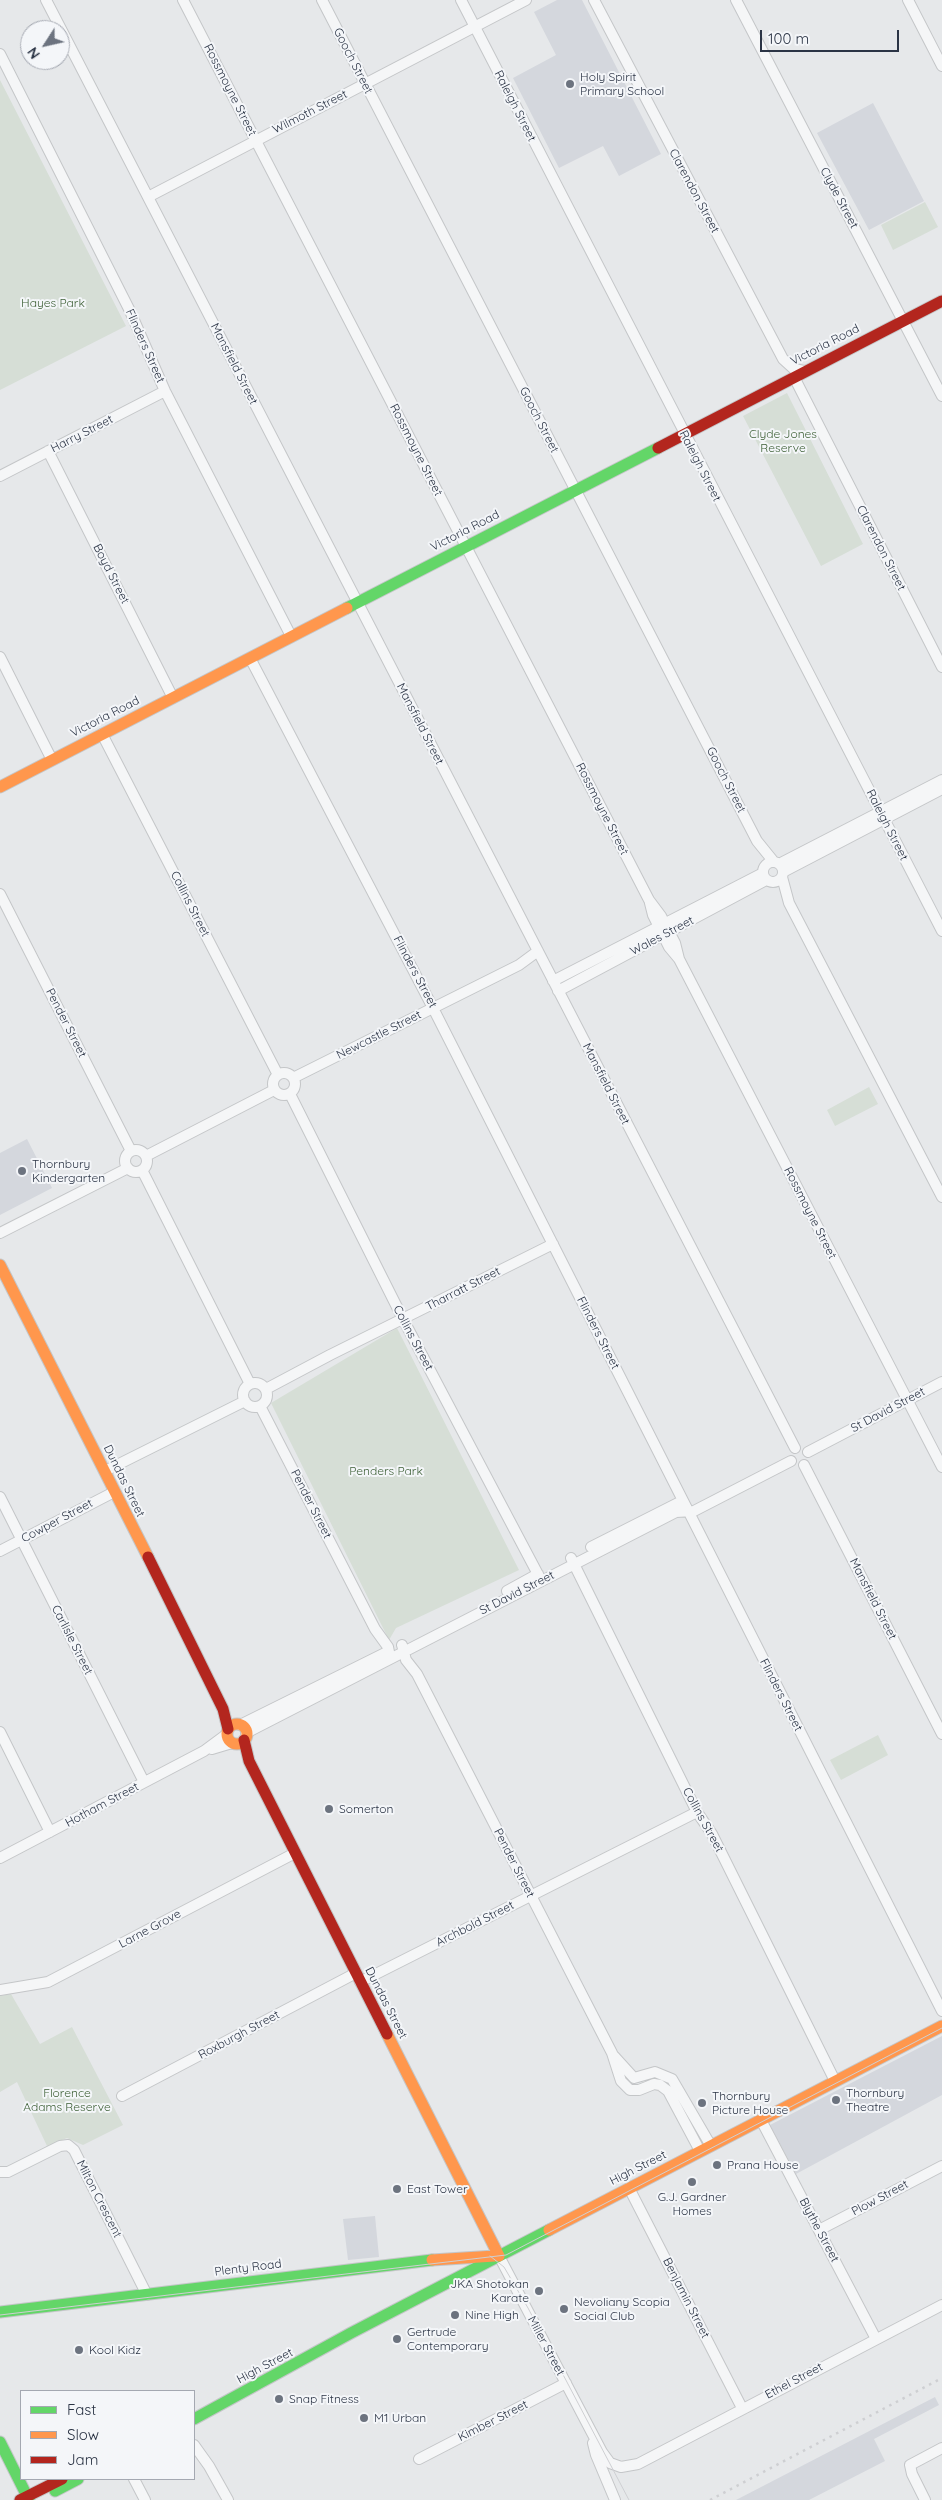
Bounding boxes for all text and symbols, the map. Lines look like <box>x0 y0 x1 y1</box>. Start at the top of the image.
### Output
north arrow <box>20 20 70 70</box>
scale bar <box>762 20 901 52</box>
street label: Gooch Street <box>330 26 376 96</box>
text: 100 m <box>768 29 809 48</box>
street label: Rossmoyne Street <box>201 42 259 138</box>
text: N <box>23 44 44 62</box>
street label: Raleigh Street <box>491 68 539 144</box>
place label: Holy Spirit Primary School <box>580 70 664 98</box>
marker: Holy Spirit Primary School <box>564 78 576 90</box>
street label: Wilmoth Street <box>270 87 350 137</box>
street label: Clarendon Street <box>666 146 722 236</box>
street label: Clyde Street <box>817 165 861 231</box>
park label: Hayes Park <box>21 296 85 310</box>
street label: Flinders Street <box>122 307 168 385</box>
street label: Mansfield Street <box>207 321 261 407</box>
street label: Victoria Road <box>788 321 862 369</box>
street label: Gooch Street <box>516 385 562 455</box>
street label: Rossmoyne Street <box>387 402 445 498</box>
street label: Harry Street <box>48 412 116 456</box>
park label: Clyde Jones Reserve <box>749 427 817 455</box>
street label: Raleigh Street <box>676 428 724 504</box>
street label: Clarendon Street <box>853 503 909 593</box>
street label: Victoria Road <box>428 507 502 555</box>
street label: Boyd Street <box>90 542 132 606</box>
street label: Mansfield Street <box>393 681 447 767</box>
street label: Victoria Road <box>68 693 142 741</box>
street label: Gooch Street <box>703 745 749 815</box>
street label: Rossmoyne Street <box>573 761 631 857</box>
street label: Raleigh Street <box>863 787 911 863</box>
street label: Collins Street <box>167 869 213 939</box>
street label: Wales Street <box>628 913 696 959</box>
street label: Flinders Street <box>390 934 440 1010</box>
street label: Pender Street <box>42 986 90 1060</box>
street label: Newcastle Street <box>334 1007 424 1063</box>
street label: Mansfield Street <box>579 1041 633 1127</box>
place label: Thornbury Kindergarten <box>32 1157 105 1185</box>
marker: Thornbury Kindergarten <box>16 1165 28 1177</box>
street label: Rossmoyne Street <box>781 1165 839 1261</box>
street label: Tharratt Street <box>423 1264 503 1314</box>
street label: Flinders Street <box>574 1294 622 1372</box>
street label: Collins Street <box>390 1303 436 1373</box>
street label: St David Street <box>848 1384 928 1436</box>
street label: Dundas Street <box>100 1443 148 1519</box>
park label: Penders Park <box>349 1464 423 1478</box>
street label: Pender Street <box>287 1467 335 1541</box>
street label: Cowper Street <box>19 1496 95 1546</box>
street label: Mansfield Street <box>846 1556 900 1642</box>
street label: St David Street <box>477 1568 557 1618</box>
street label: Carlisle Street <box>48 1603 96 1677</box>
street label: Flinders Street <box>757 1656 805 1734</box>
street label: Hotham Street <box>63 1780 141 1830</box>
street label: Collins Street <box>679 1785 727 1855</box>
place label: Somerton <box>339 1802 394 1816</box>
marker: Somerton <box>323 1803 335 1815</box>
street label: Pender Street <box>490 1826 538 1900</box>
street label: Archbold Street <box>434 1898 516 1950</box>
street label: Larne Grove <box>117 1907 183 1951</box>
street label: Dundas Street <box>362 1965 410 2041</box>
street label: Roxburgh Street <box>196 2008 282 2062</box>
park label: Florence Adams Reserve <box>23 2086 111 2114</box>
place label: Thornbury Theatre <box>846 2086 904 2114</box>
place label: Thornbury Picture House <box>712 2089 788 2117</box>
marker: Thornbury Theatre <box>830 2094 842 2106</box>
marker: Thornbury Picture House <box>696 2097 708 2109</box>
street label: High Street <box>607 2148 669 2188</box>
street label: Milton Crescent <box>73 2158 125 2240</box>
place label: Prana House <box>727 2158 799 2172</box>
marker: Prana House <box>711 2159 723 2171</box>
marker: G.J. Gardner Homes <box>686 2176 698 2188</box>
street label: Plow Street <box>849 2177 911 2219</box>
place label: East Tower <box>407 2182 468 2196</box>
marker: East Tower <box>391 2183 403 2195</box>
place label: G.J. Gardner Homes <box>658 2190 726 2218</box>
street label: Blythe Street <box>796 2195 842 2265</box>
street label: Benjamin Street <box>659 2255 713 2341</box>
street label: Plenty Road <box>214 2257 282 2279</box>
place label: JKA Shotokan Karate <box>450 2277 529 2305</box>
marker: JKA Shotokan Karate <box>533 2285 545 2297</box>
place label: Nevoliany Scopia Social Club <box>574 2295 670 2323</box>
marker: Nevoliany Scopia Social Club <box>558 2303 570 2315</box>
place label: Nine High <box>465 2308 519 2322</box>
marker: Nine High <box>449 2309 461 2321</box>
street label: Miller Street <box>524 2314 568 2378</box>
place label: Gertrude Contemporary <box>407 2325 488 2353</box>
marker: Gertrude Contemporary <box>391 2333 403 2345</box>
place label: Kool Kidz <box>89 2343 141 2357</box>
marker: Kool Kidz <box>73 2344 85 2356</box>
street label: High Street <box>234 2345 296 2387</box>
street label: Ethel Street <box>763 2360 825 2402</box>
legend <box>20 2390 195 2480</box>
place label: Snap Fitness <box>289 2392 359 2406</box>
marker: Snap Fitness <box>273 2393 285 2405</box>
street label: Kimber Street <box>456 2397 530 2445</box>
text: Fast <box>67 2400 96 2419</box>
place label: M1 Urban <box>374 2411 426 2425</box>
marker: M1 Urban <box>358 2412 370 2424</box>
text: Slow <box>67 2425 99 2444</box>
text: Jam <box>67 2450 98 2469</box>

